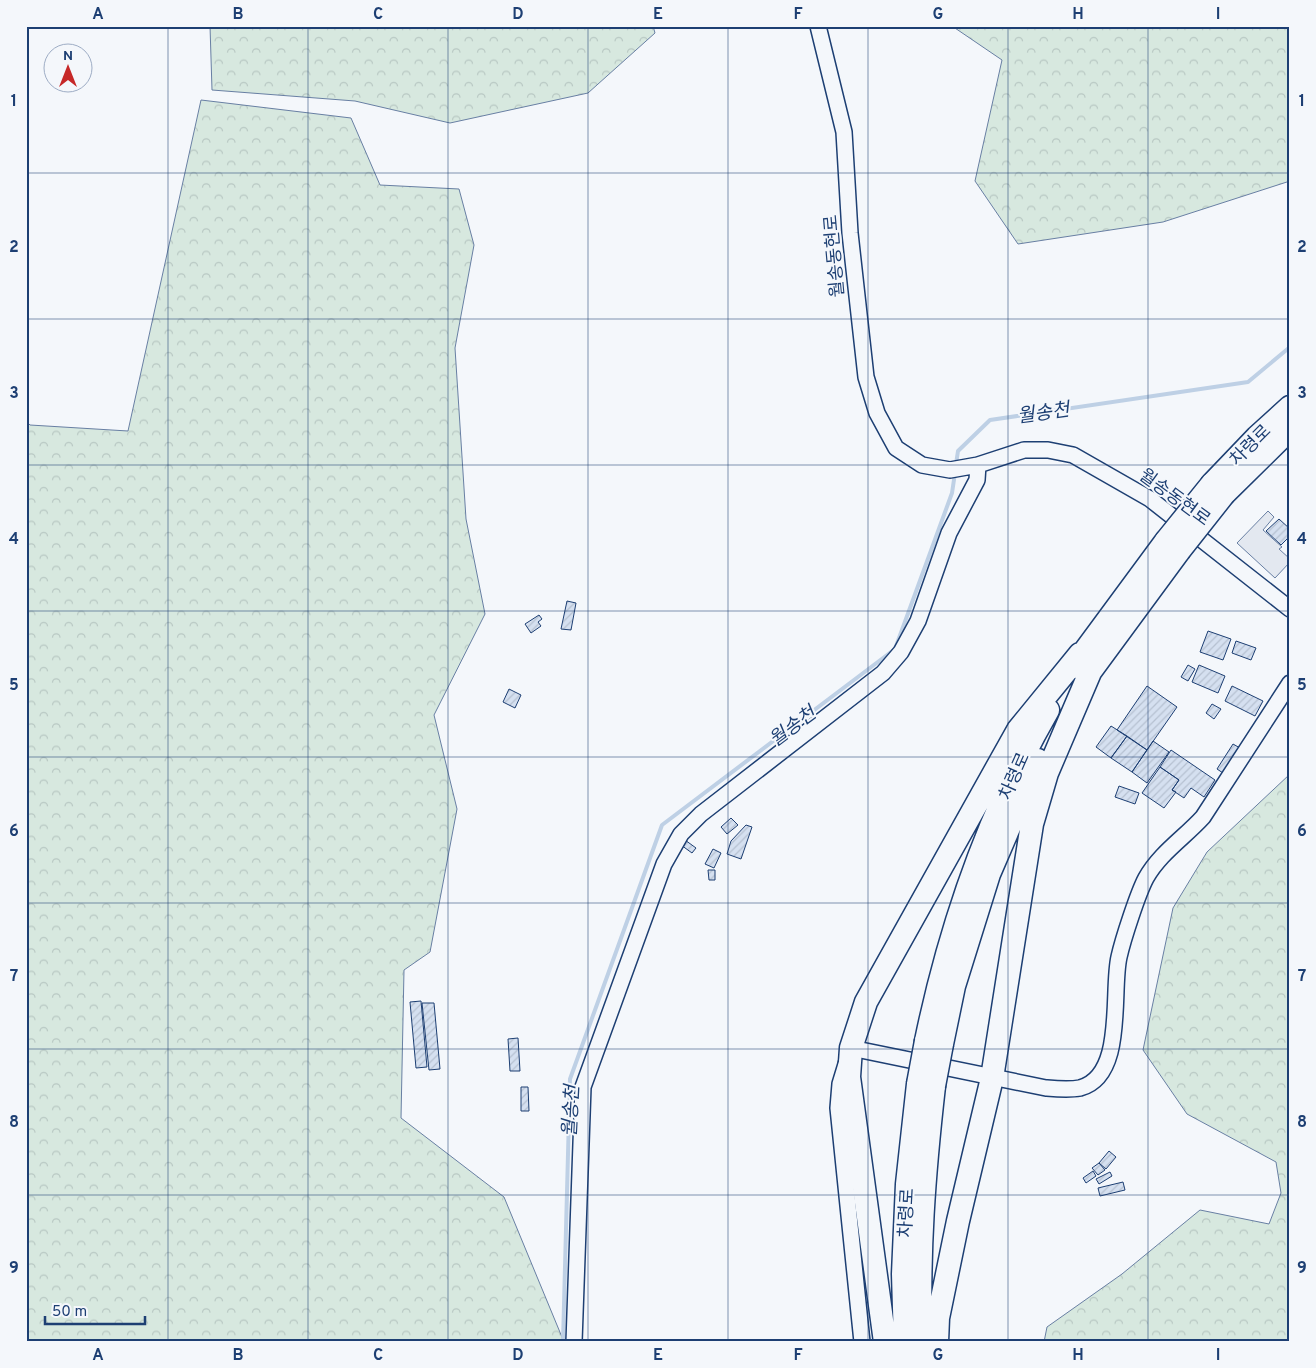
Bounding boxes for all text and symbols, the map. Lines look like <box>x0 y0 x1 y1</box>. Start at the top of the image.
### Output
text: A <box>92 5 104 25</box>
text: B <box>232 5 244 25</box>
text: C <box>373 5 383 25</box>
text: D <box>512 5 524 25</box>
text: E <box>653 5 663 25</box>
text: F <box>793 5 803 25</box>
text: G <box>933 5 943 25</box>
text: H <box>1072 5 1084 25</box>
text: I <box>1216 5 1220 25</box>
north arrow <box>42 42 92 92</box>
text: N <box>63 48 73 65</box>
text: 1 <box>11 92 17 112</box>
text: 1 <box>1299 92 1305 112</box>
street label: 월송동현로 <box>820 214 851 298</box>
text: 2 <box>9 238 19 258</box>
text: 2 <box>1297 238 1307 258</box>
text: 3 <box>9 384 19 404</box>
text: 3 <box>1297 384 1307 404</box>
water label: 월송천 <box>1016 398 1072 430</box>
street label: 차령로 <box>1225 420 1277 472</box>
street label: 월송동현로 <box>1134 465 1214 532</box>
text: 4 <box>9 530 19 550</box>
text: 4 <box>1297 530 1307 550</box>
text: 5 <box>9 676 19 696</box>
text: 5 <box>1297 676 1307 696</box>
water label: 월송천 <box>765 701 823 753</box>
street label: 차령로 <box>995 749 1036 804</box>
text: 6 <box>9 822 19 842</box>
text: 6 <box>1297 822 1307 842</box>
text: 7 <box>10 967 18 987</box>
text: 7 <box>1298 967 1306 987</box>
water label: 월송천 <box>559 1083 585 1138</box>
text: 8 <box>9 1113 19 1133</box>
text: 8 <box>1297 1113 1307 1133</box>
street label: 차령로 <box>895 1188 920 1238</box>
text: 9 <box>9 1259 19 1279</box>
text: 9 <box>1297 1259 1307 1279</box>
scale bar <box>45 1293 145 1325</box>
text: 50 m <box>52 1303 87 1322</box>
text: A <box>92 1346 104 1366</box>
text: B <box>232 1346 244 1366</box>
text: C <box>373 1346 383 1366</box>
text: D <box>512 1346 524 1366</box>
text: E <box>653 1346 663 1366</box>
text: F <box>793 1346 803 1366</box>
text: G <box>933 1346 943 1366</box>
text: H <box>1072 1346 1084 1366</box>
text: I <box>1216 1346 1220 1366</box>

